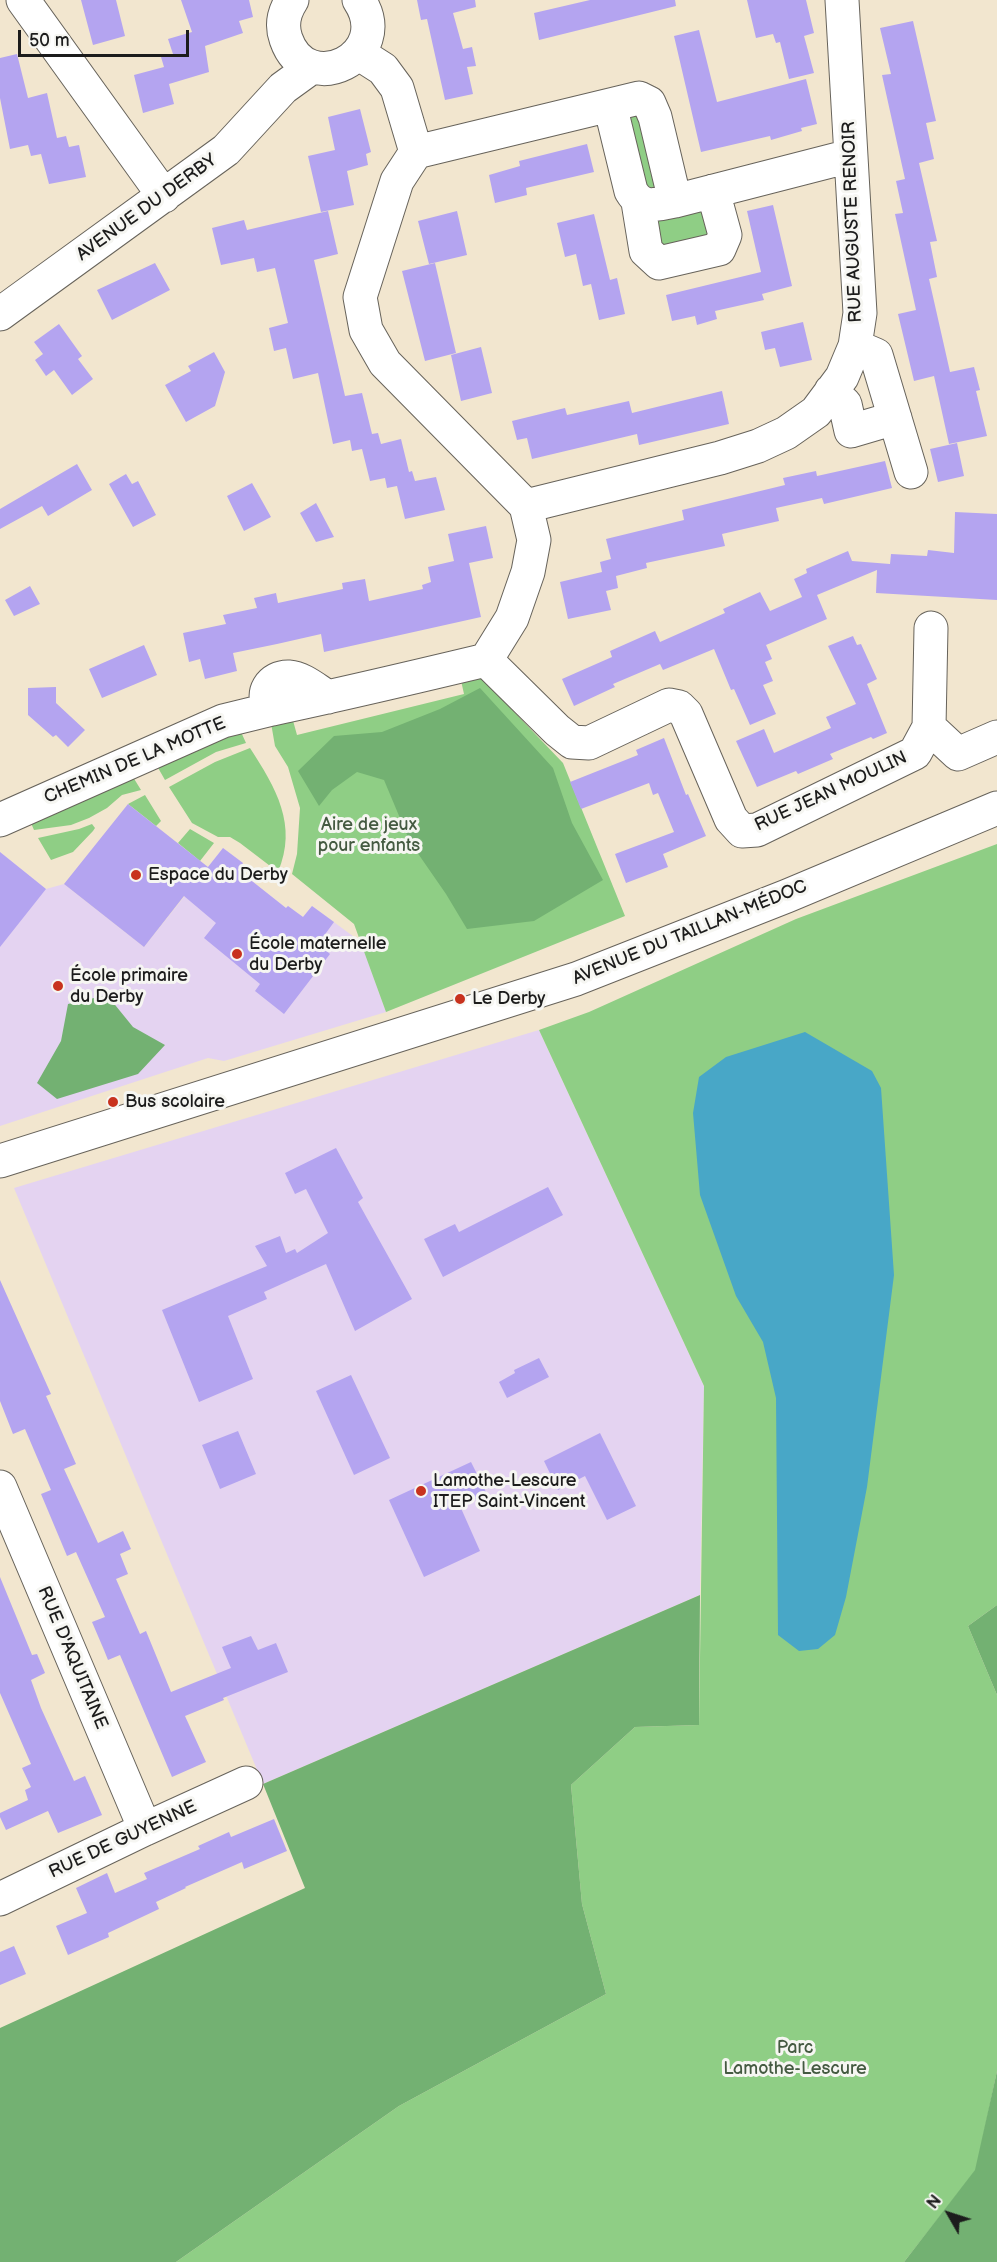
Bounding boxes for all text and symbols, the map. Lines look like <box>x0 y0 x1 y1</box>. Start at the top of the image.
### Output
scale bar <box>21 18 192 56</box>
text: 50 m <box>29 30 70 51</box>
street label: RUE AUGUSTE RENOIR <box>839 121 867 323</box>
street label: AVENUE DU DERBY <box>73 150 221 266</box>
street label: CHEMIN DE LA MOTTE <box>41 713 229 809</box>
street label: RUE JEAN MOULIN <box>751 747 911 837</box>
park label: Aire de jeux pour enfants <box>318 814 420 856</box>
place label: Espace du Derby <box>148 864 288 886</box>
marker: Espace du Derby <box>129 868 143 882</box>
street label: AVENUE DU TAILLAN-MÉDOC <box>570 876 810 990</box>
place label: École maternelle du Derby <box>249 933 386 976</box>
marker: École maternelle du Derby <box>230 947 244 961</box>
place label: École primaire du Derby <box>70 965 188 1008</box>
marker: École primaire du Derby <box>51 979 65 993</box>
place label: Le Derby <box>472 988 545 1010</box>
marker: Le Derby <box>453 992 467 1006</box>
place label: Bus scolaire <box>125 1091 225 1113</box>
marker: Bus scolaire <box>106 1095 120 1109</box>
place label: Lamothe-Lescure ITEP Saint-Vincent <box>433 1470 585 1512</box>
marker: Lamothe-Lescure ITEP Saint-Vincent <box>414 1484 428 1498</box>
street label: RUE D'AQUITAINE <box>32 1583 112 1733</box>
street label: RUE DE GUYENNE <box>46 1796 200 1884</box>
park label: Parc Lamothe-Lescure <box>723 2037 867 2080</box>
north arrow <box>919 2184 979 2244</box>
text: N <box>923 2192 946 2213</box>

